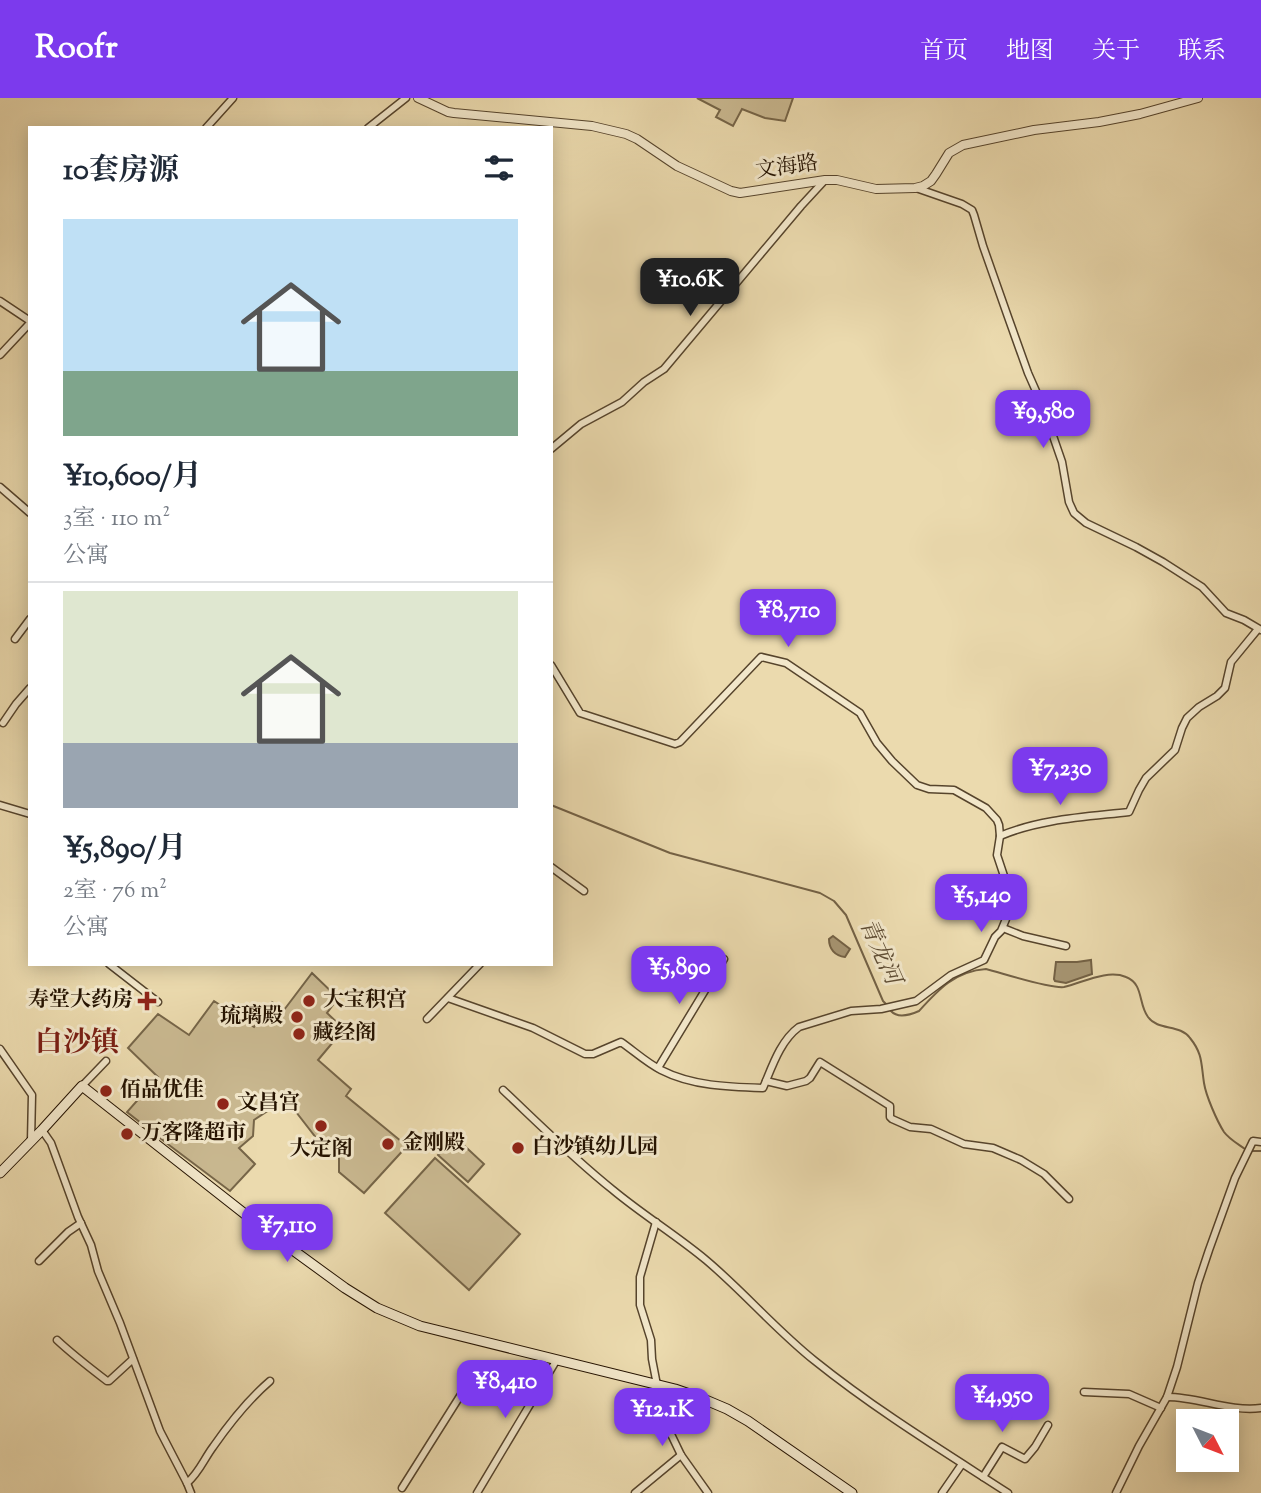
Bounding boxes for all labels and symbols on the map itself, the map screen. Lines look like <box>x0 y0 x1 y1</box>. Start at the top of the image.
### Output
street label: 文海路 <box>754 149 820 187</box>
pin: ¥10.6K <box>633 258 747 318</box>
pin: ¥9,580 <box>986 390 1100 450</box>
pin: ¥8,710 <box>731 589 845 649</box>
pin: ¥7,230 <box>1003 748 1117 807</box>
pin: ¥5,140 <box>924 874 1038 934</box>
water label: 青龙河 <box>850 914 910 994</box>
pin: ¥5,890 <box>622 946 736 1006</box>
place label: 寿堂大药房 <box>28 986 133 1016</box>
place label: 大宝积宫 <box>323 986 407 1016</box>
marker: 寿堂大药房 <box>139 993 155 1009</box>
marker: 大宝积宫 <box>301 993 317 1009</box>
place label: 琉璃殿 <box>220 1002 283 1032</box>
marker: 琉璃殿 <box>289 1009 305 1025</box>
place label: 藏经阁 <box>313 1019 376 1049</box>
district label: 白沙镇 <box>35 1024 119 1064</box>
marker: 藏经阁 <box>291 1026 307 1042</box>
place label: 佰品优佳 <box>120 1076 204 1106</box>
marker: 佰品优佳 <box>98 1083 114 1099</box>
place label: 文昌宫 <box>237 1089 300 1119</box>
marker: 文昌宫 <box>215 1096 231 1112</box>
marker: 大定阁 <box>313 1118 329 1134</box>
place label: 万客隆超市 <box>141 1119 246 1149</box>
marker: 万客隆超市 <box>119 1126 135 1142</box>
place label: 金刚殿 <box>402 1129 465 1159</box>
place label: 白沙镇幼儿园 <box>532 1133 658 1163</box>
place label: 大定阁 <box>290 1135 353 1165</box>
marker: 金刚殿 <box>380 1136 396 1152</box>
marker: 白沙镇幼儿园 <box>510 1140 526 1156</box>
pin: ¥7,110 <box>230 1204 344 1264</box>
pin: ¥8,410 <box>448 1360 562 1420</box>
pin: ¥4,950 <box>945 1374 1059 1434</box>
pin: ¥12.1K <box>605 1388 719 1448</box>
north arrow <box>1176 1409 1239 1472</box>

